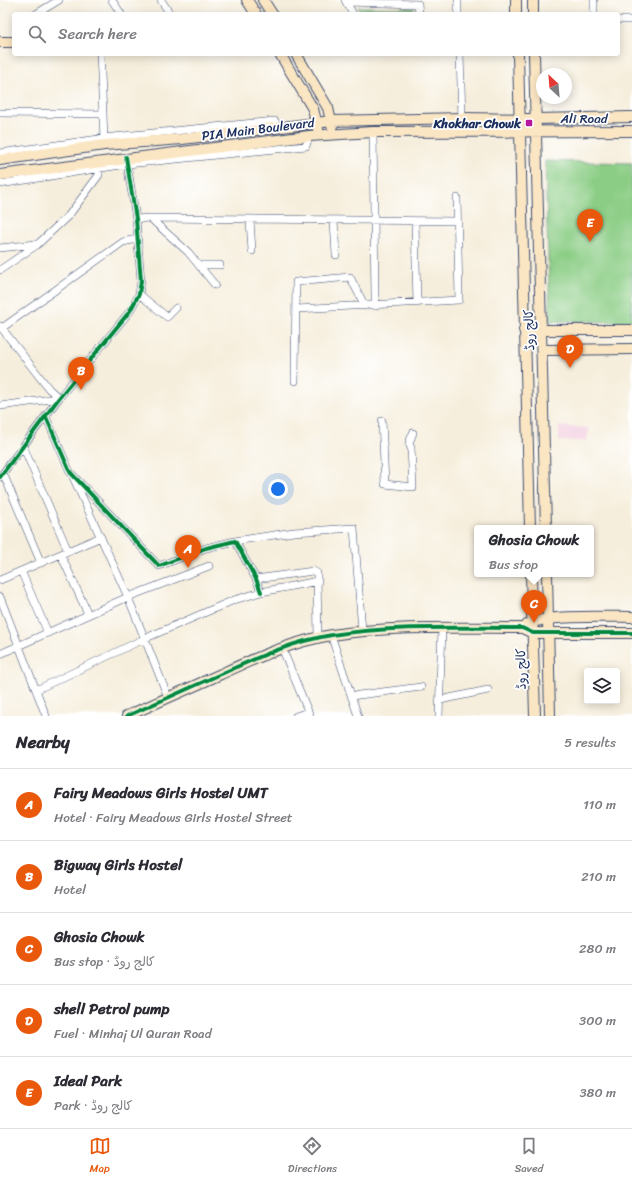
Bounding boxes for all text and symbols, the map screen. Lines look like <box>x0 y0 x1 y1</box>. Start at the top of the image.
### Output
search box <box>12 12 620 56</box>
text: Search here <box>58 21 137 47</box>
icon: search <box>26 23 48 45</box>
north arrow <box>536 68 572 104</box>
street label: Ali Road <box>559 107 609 130</box>
street label: PIA Main Boulevard <box>200 111 317 147</box>
place label: Khokhar Chowk <box>432 112 522 135</box>
marker: Khokhar Chowk <box>524 118 534 128</box>
pin: E <box>577 209 603 242</box>
street label: کالج روڈ <box>517 309 541 351</box>
pin: D <box>557 335 583 368</box>
pin: B <box>68 357 94 390</box>
your location <box>268 479 288 499</box>
popup <box>474 525 594 577</box>
text: Ghosia Chowk <box>489 527 579 553</box>
pin: A <box>175 535 201 568</box>
text: Bus stop <box>489 553 538 576</box>
pin: C <box>521 590 547 623</box>
street label: کالج روڈ <box>509 648 533 690</box>
map controls <box>584 668 620 704</box>
button: layers <box>584 668 620 704</box>
text: Nearby <box>16 727 70 757</box>
text: 5 results <box>564 731 616 754</box>
text: Fairy Meadows Girls Hostel UMT <box>54 780 268 806</box>
text: A <box>25 793 33 816</box>
text: 110 m <box>583 793 616 816</box>
text: Hotel · Fairy Meadows Girls Hostel Street <box>54 806 293 829</box>
text: Bigway Girls Hostel <box>54 852 182 878</box>
text: B <box>25 865 33 888</box>
text: 210 m <box>581 865 616 888</box>
text: Hotel <box>54 878 86 901</box>
text: Ghosia Chowk <box>54 924 144 950</box>
text: C <box>25 937 33 960</box>
text: 280 m <box>579 937 616 960</box>
text: Bus stop · کالج روڈ <box>54 950 155 973</box>
text: shell Petrol pump <box>54 996 169 1022</box>
text: D <box>25 1009 33 1032</box>
text: 300 m <box>579 1009 616 1032</box>
text: Fuel · Minhaj Ul Quran Road <box>54 1022 211 1045</box>
text: Ideal Park <box>54 1068 122 1094</box>
text: E <box>25 1081 33 1104</box>
text: 380 m <box>579 1081 616 1104</box>
text: Park · کالج روڈ <box>54 1094 132 1117</box>
tab: Map <box>89 1135 111 1178</box>
tab: Directions <box>288 1135 337 1178</box>
tab: Saved <box>514 1135 543 1178</box>

